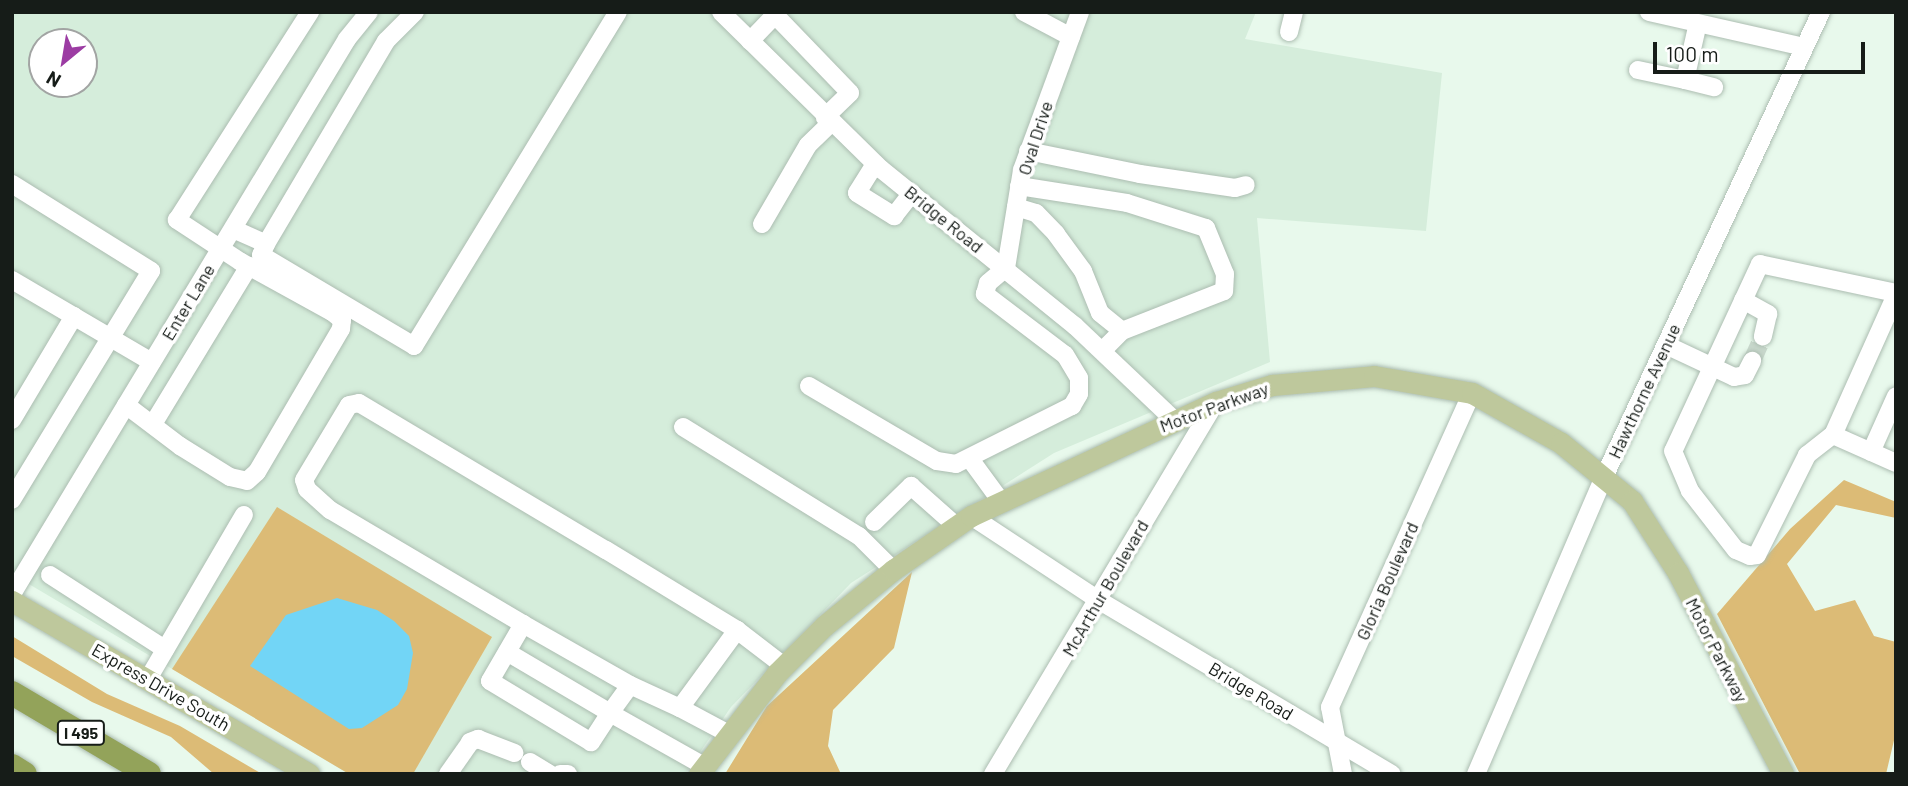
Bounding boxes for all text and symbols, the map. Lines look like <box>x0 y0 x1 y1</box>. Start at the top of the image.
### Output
north arrow <box>28 28 98 98</box>
scale bar <box>1656 28 1868 72</box>
text: 100 m <box>1666 41 1719 66</box>
text: N <box>42 67 64 93</box>
street label: Oval Drive <box>1013 98 1057 178</box>
street label: Bridge Road <box>900 181 988 257</box>
street label: Enter Lane <box>157 260 219 344</box>
street label: Hawthorne Avenue <box>1603 320 1685 462</box>
street label: Motor Parkway <box>1157 377 1271 437</box>
street label: McArthur Boulevard <box>1057 516 1153 660</box>
street label: Gloria Boulevard <box>1351 519 1423 643</box>
street label: Motor Parkway <box>1681 594 1753 706</box>
street label: Express Drive South <box>88 639 234 735</box>
street label: Bridge Road <box>1205 657 1297 725</box>
road number: I 495 <box>56 720 106 746</box>

